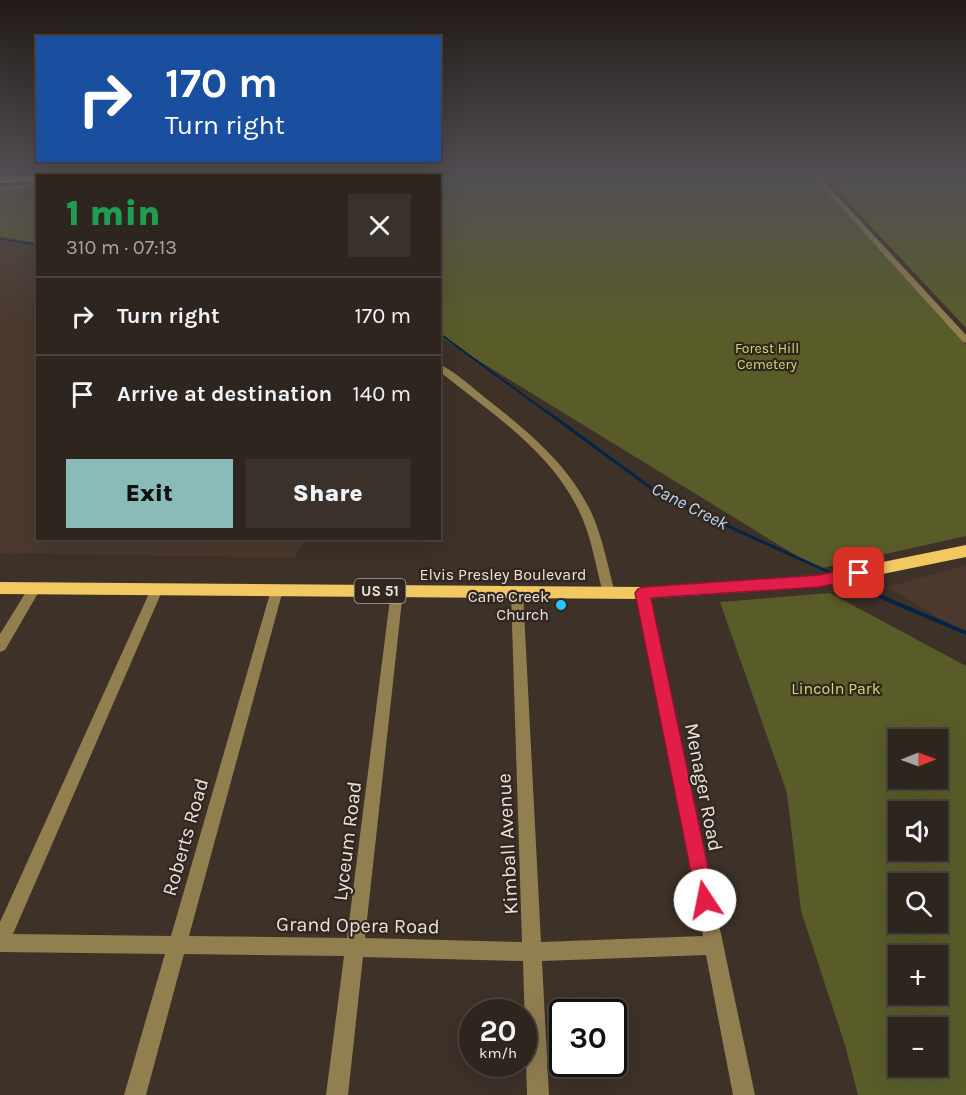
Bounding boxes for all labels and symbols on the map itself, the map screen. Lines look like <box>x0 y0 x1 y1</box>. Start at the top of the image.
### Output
park label: Forest Hill Cemetery <box>735 340 799 373</box>
water label: Cane Creek <box>648 477 733 535</box>
pin <box>833 547 884 598</box>
street label: Elvis Presley Boulevard <box>420 565 586 584</box>
road number: US 51 <box>354 579 406 603</box>
place label: Cane Creek Church <box>468 587 549 624</box>
marker: Cane Creek Church <box>554 598 568 612</box>
park label: Lincoln Park <box>791 679 881 698</box>
street label: Menager Road <box>680 721 727 853</box>
north arrow <box>888 729 948 789</box>
street label: Kimball Avenue <box>492 773 523 915</box>
street label: Roberts Road <box>158 776 213 899</box>
street label: Lyceum Road <box>329 780 366 902</box>
position arrow <box>673 868 737 932</box>
street label: Grand Opera Road <box>276 913 440 938</box>
speed limit sign: 30 <box>549 999 627 1077</box>

